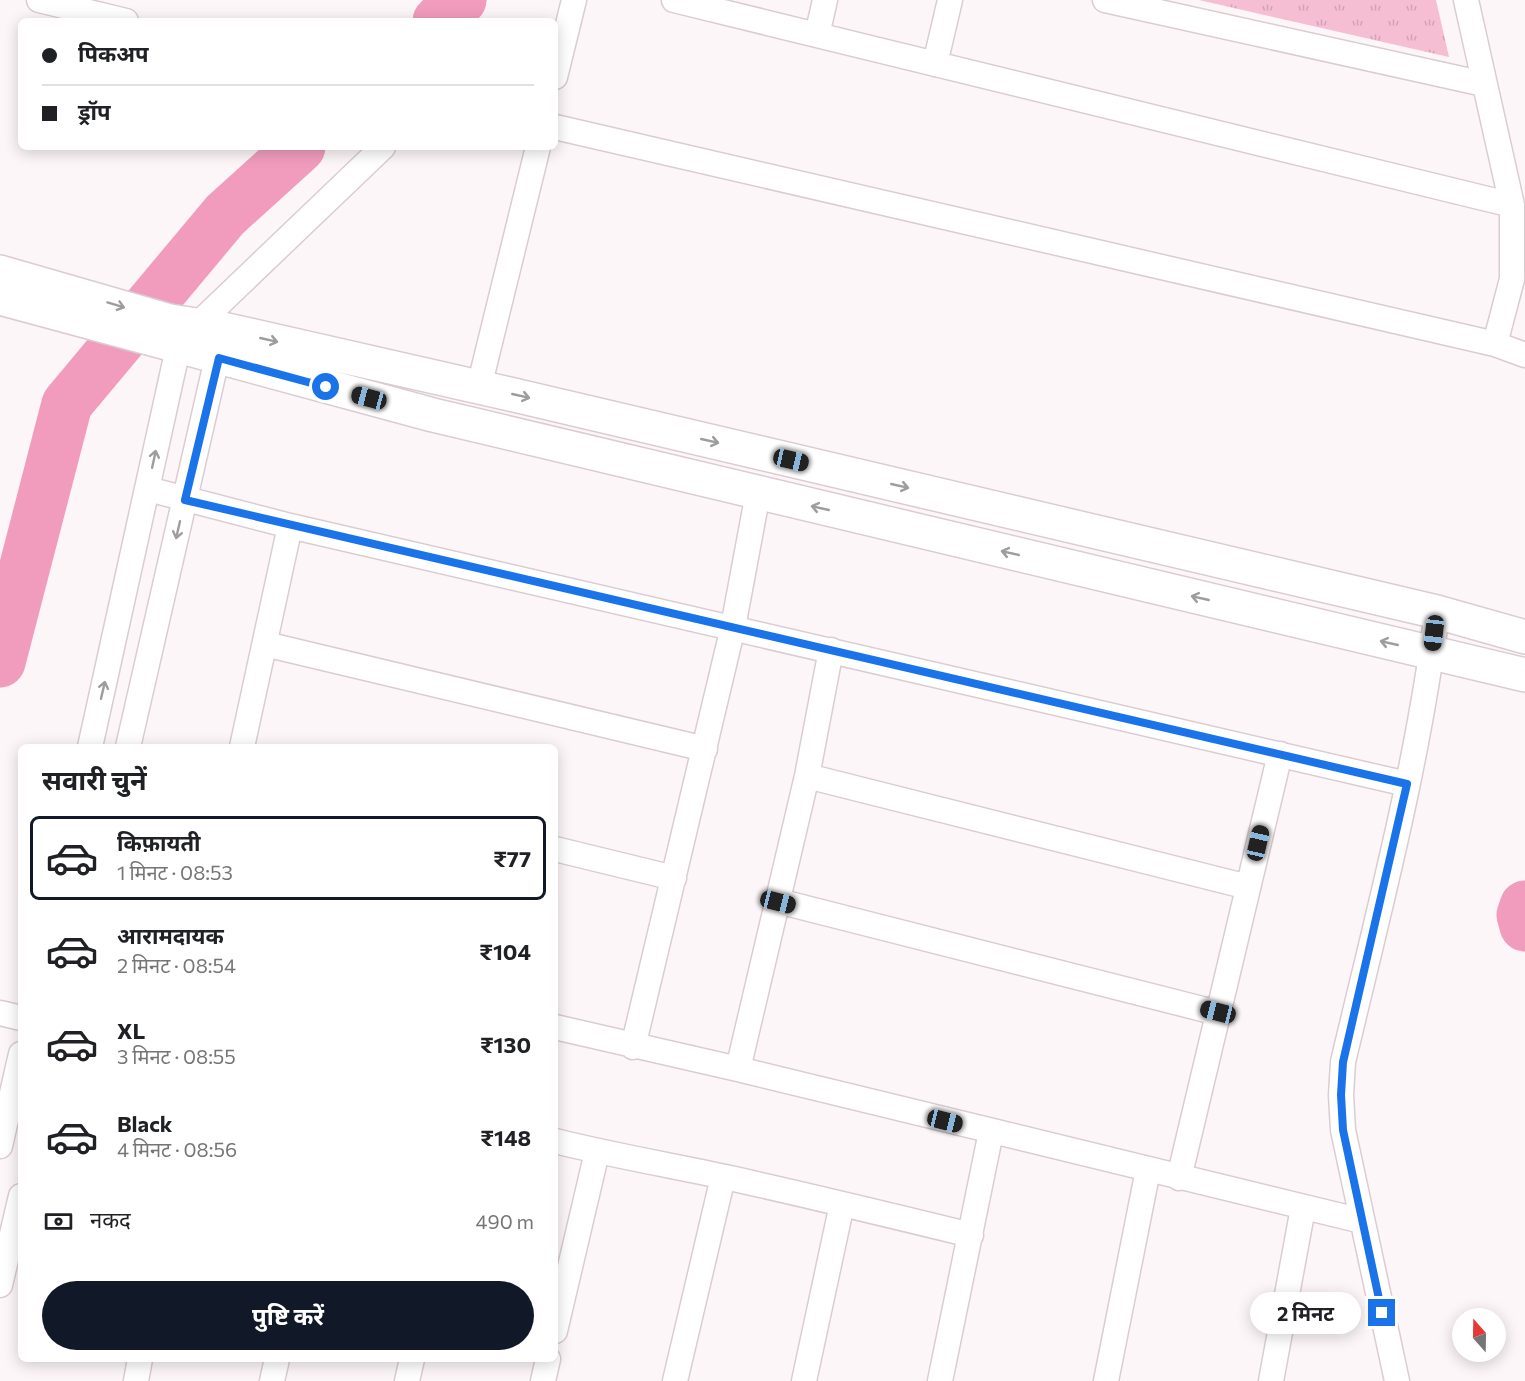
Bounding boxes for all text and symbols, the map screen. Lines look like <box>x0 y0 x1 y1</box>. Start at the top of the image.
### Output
text: पिकअप <box>78 40 149 67</box>
text: ड्रॉप <box>78 98 111 125</box>
one-way arrow <box>106 300 125 311</box>
one-way arrow <box>259 334 278 346</box>
route start <box>312 373 339 400</box>
car <box>349 385 389 411</box>
one-way arrow <box>511 391 530 403</box>
one-way arrow <box>700 436 720 447</box>
car <box>771 447 811 473</box>
one-way arrow <box>149 449 160 469</box>
one-way arrow <box>890 480 909 492</box>
one-way arrow <box>811 502 830 513</box>
one-way arrow <box>172 520 184 539</box>
one-way arrow <box>1001 547 1020 559</box>
one-way arrow <box>1190 592 1209 604</box>
car <box>1423 614 1445 652</box>
one-way arrow <box>1380 637 1399 649</box>
one-way arrow <box>97 681 109 700</box>
text: सवारी चुनें <box>42 763 147 796</box>
car <box>1245 823 1271 863</box>
text: किफ़ायती <box>117 829 201 856</box>
icon: car <box>45 831 99 885</box>
text: ₹77 <box>493 845 531 872</box>
text: 1 मिनट · 08:53 <box>117 860 233 884</box>
car <box>758 889 798 915</box>
text: आरामदायक <box>117 922 224 949</box>
icon: car <box>45 924 99 978</box>
text: ₹104 <box>479 938 531 965</box>
text: 2 मिनट · 08:54 <box>117 953 236 977</box>
car <box>1198 999 1238 1025</box>
icon: car <box>45 1017 99 1071</box>
text: XL <box>117 1017 145 1044</box>
text: ₹130 <box>480 1031 531 1058</box>
text: 3 मिनट · 08:55 <box>117 1044 236 1068</box>
car <box>925 1108 965 1134</box>
icon: car <box>45 1110 99 1164</box>
text: Black <box>117 1110 172 1137</box>
text: ₹148 <box>480 1124 531 1151</box>
text: 4 मिनट · 08:56 <box>117 1137 237 1161</box>
icon: cash <box>42 1205 75 1238</box>
text: नकद <box>90 1206 131 1233</box>
text: 490 m <box>476 1209 534 1233</box>
button: पुष्टि करें <box>42 1281 534 1350</box>
callout: 2 मिनट <box>1250 1292 1361 1334</box>
route end <box>1368 1299 1395 1326</box>
text: 2 मिनट <box>1277 1301 1334 1325</box>
north arrow <box>1452 1308 1506 1362</box>
map controls <box>1452 1308 1506 1362</box>

